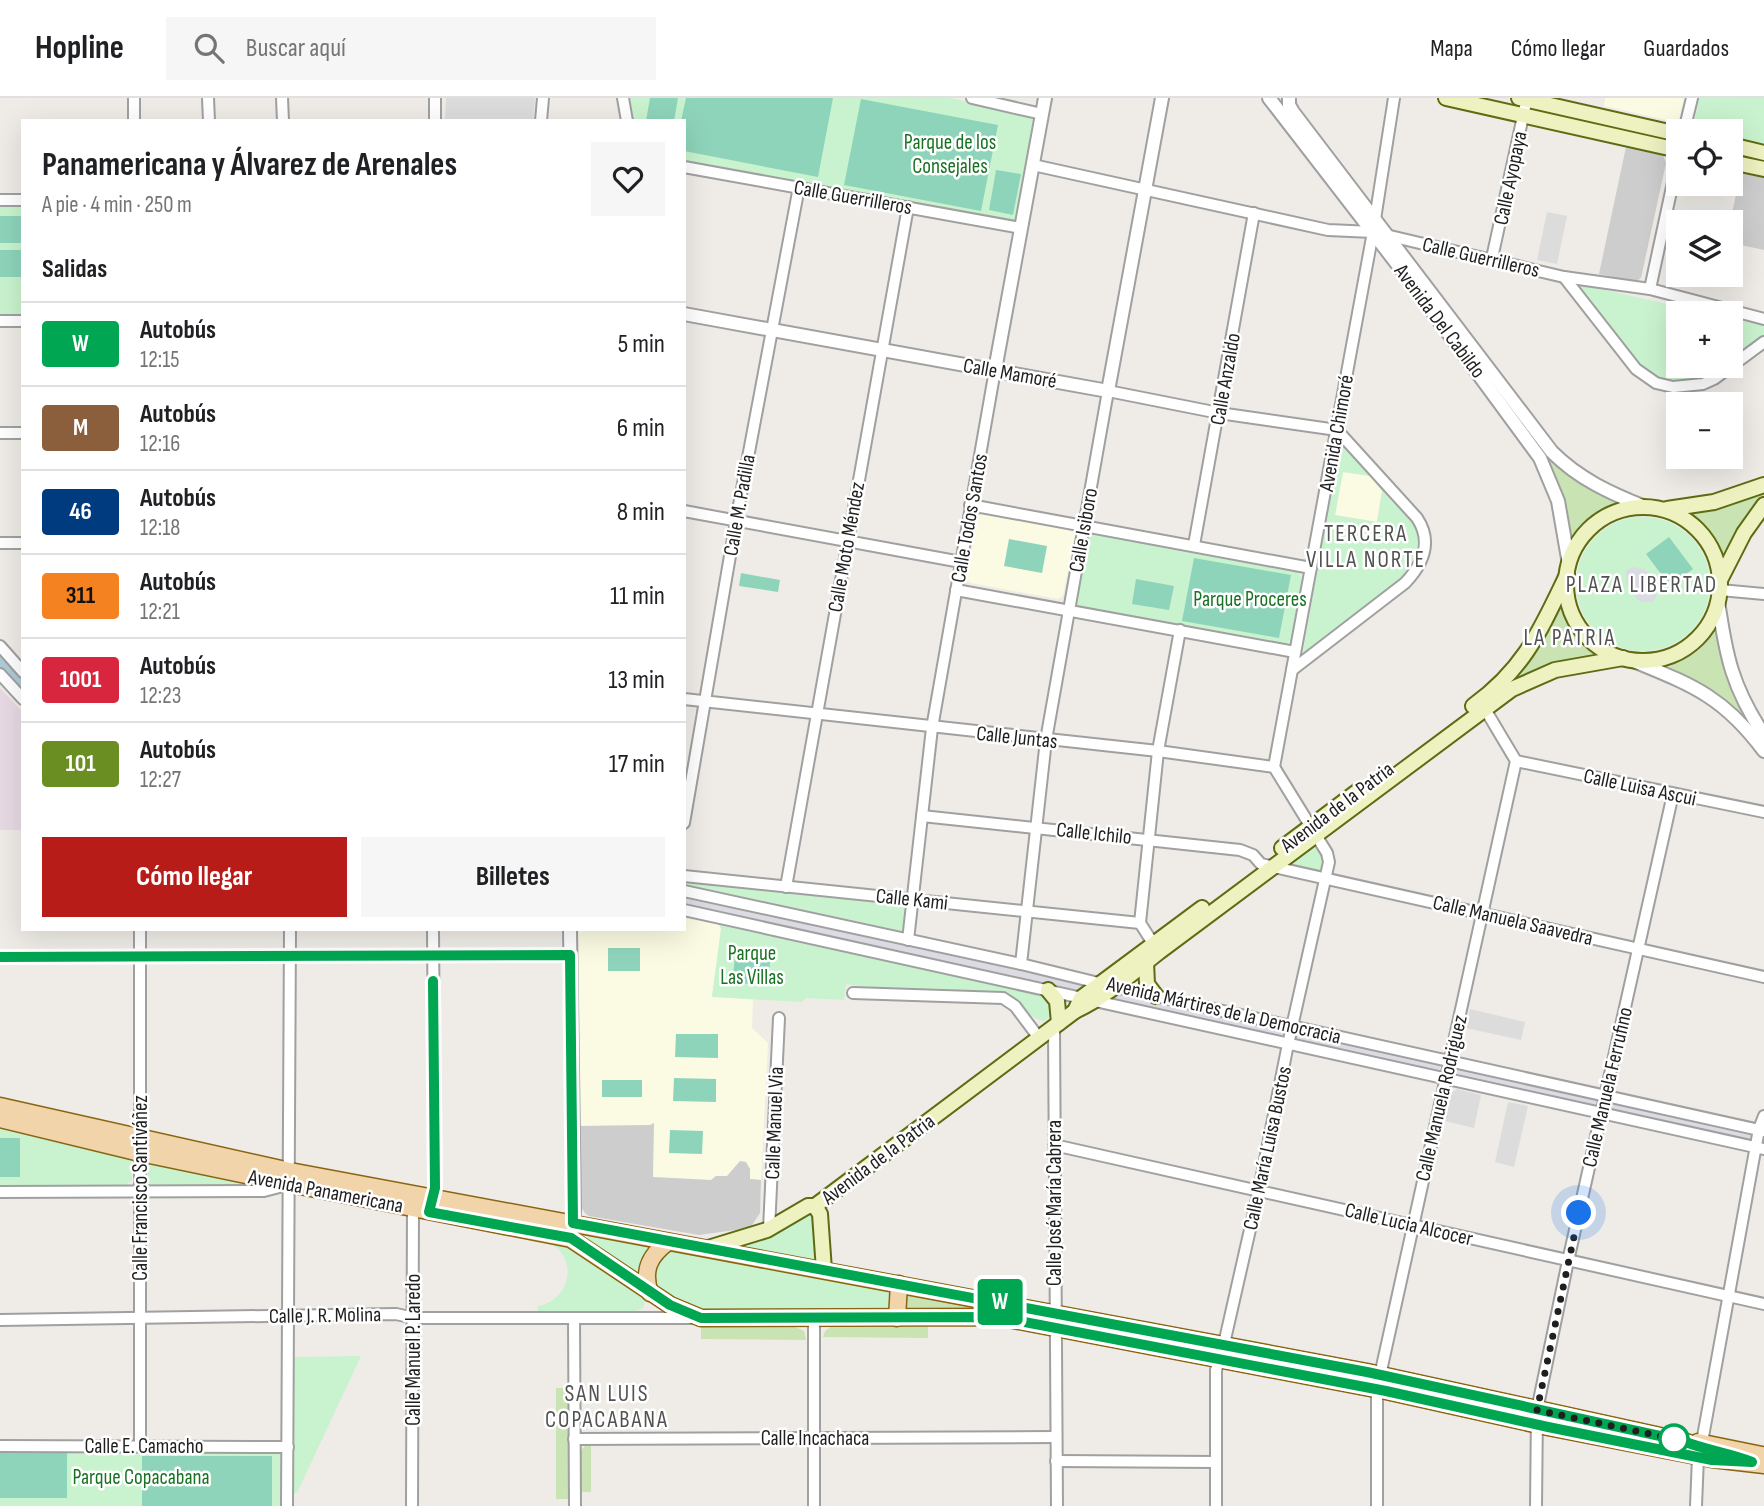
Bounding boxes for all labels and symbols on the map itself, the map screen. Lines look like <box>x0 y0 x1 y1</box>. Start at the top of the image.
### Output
street label: Calle Ayopaya <box>1488 129 1533 227</box>
park label: Parque de los Consejales <box>904 130 996 179</box>
street label: Calle Guerrilleros <box>792 175 914 220</box>
street label: Calle Guerrilleros <box>1420 232 1542 283</box>
street label: Avenida Del Cabildo <box>1388 259 1491 383</box>
street label: Calle Anzaldo <box>1205 331 1246 427</box>
street label: Calle Mamoré <box>961 353 1059 394</box>
street label: Avenida Chimoré <box>1314 373 1359 494</box>
street label: Calle M. Padilla <box>718 452 761 558</box>
street label: Calle Todos Santos <box>946 452 993 584</box>
street label: Calle Moto Méndez <box>823 480 870 614</box>
street label: Calle Isiboro <box>1064 486 1103 574</box>
district label: TERCERA VILLA NORTE <box>1306 520 1426 574</box>
district label: PLAZA LIBERTAD <box>1566 571 1718 599</box>
park label: Parque Proceres <box>1193 587 1307 612</box>
district label: LA PATRIA <box>1524 624 1616 652</box>
street label: Calle Juntas <box>975 721 1059 754</box>
street label: Avenida de la Patria <box>1275 757 1399 859</box>
street label: Calle Luisa Ascui <box>1581 763 1699 812</box>
street label: Calle Ichilo <box>1055 817 1133 850</box>
street label: Calle Kami <box>875 883 949 916</box>
street label: Calle Manuela Saavedra <box>1430 890 1595 951</box>
park label: Parque Las Villas <box>720 941 784 990</box>
street label: Avenida Mártires de la Democracia <box>1103 971 1343 1050</box>
street label: Calle Manuela Ferrufino <box>1577 1005 1638 1170</box>
street label: Calle Manuela Rodriguez <box>1410 1012 1473 1184</box>
street label: Calle María Luisa Bustos <box>1238 1064 1297 1232</box>
street label: Calle Manuel Via <box>760 1066 789 1180</box>
street label: Calle Francisco Santiváñez <box>128 1095 153 1281</box>
street label: Avenida de la Patria <box>816 1109 940 1211</box>
street label: Calle José María Cabrera <box>1042 1120 1067 1286</box>
street label: Avenida Panamericana <box>245 1164 405 1219</box>
your location <box>1561 1195 1596 1230</box>
street label: Calle Lucia Alcocer <box>1342 1198 1475 1251</box>
street label: Calle Manuel P. Laredo <box>401 1274 426 1426</box>
line badge: W <box>977 1279 1023 1325</box>
street label: Calle J. R. Molina <box>269 1302 381 1329</box>
district label: SAN LUIS COPACABANA <box>545 1380 669 1434</box>
unlabelled marker <box>1659 1424 1689 1454</box>
street label: Calle Incachaca <box>761 1426 869 1451</box>
street label: Calle E. Camacho <box>84 1434 204 1459</box>
park label: Parque Copacabana <box>72 1465 210 1490</box>

